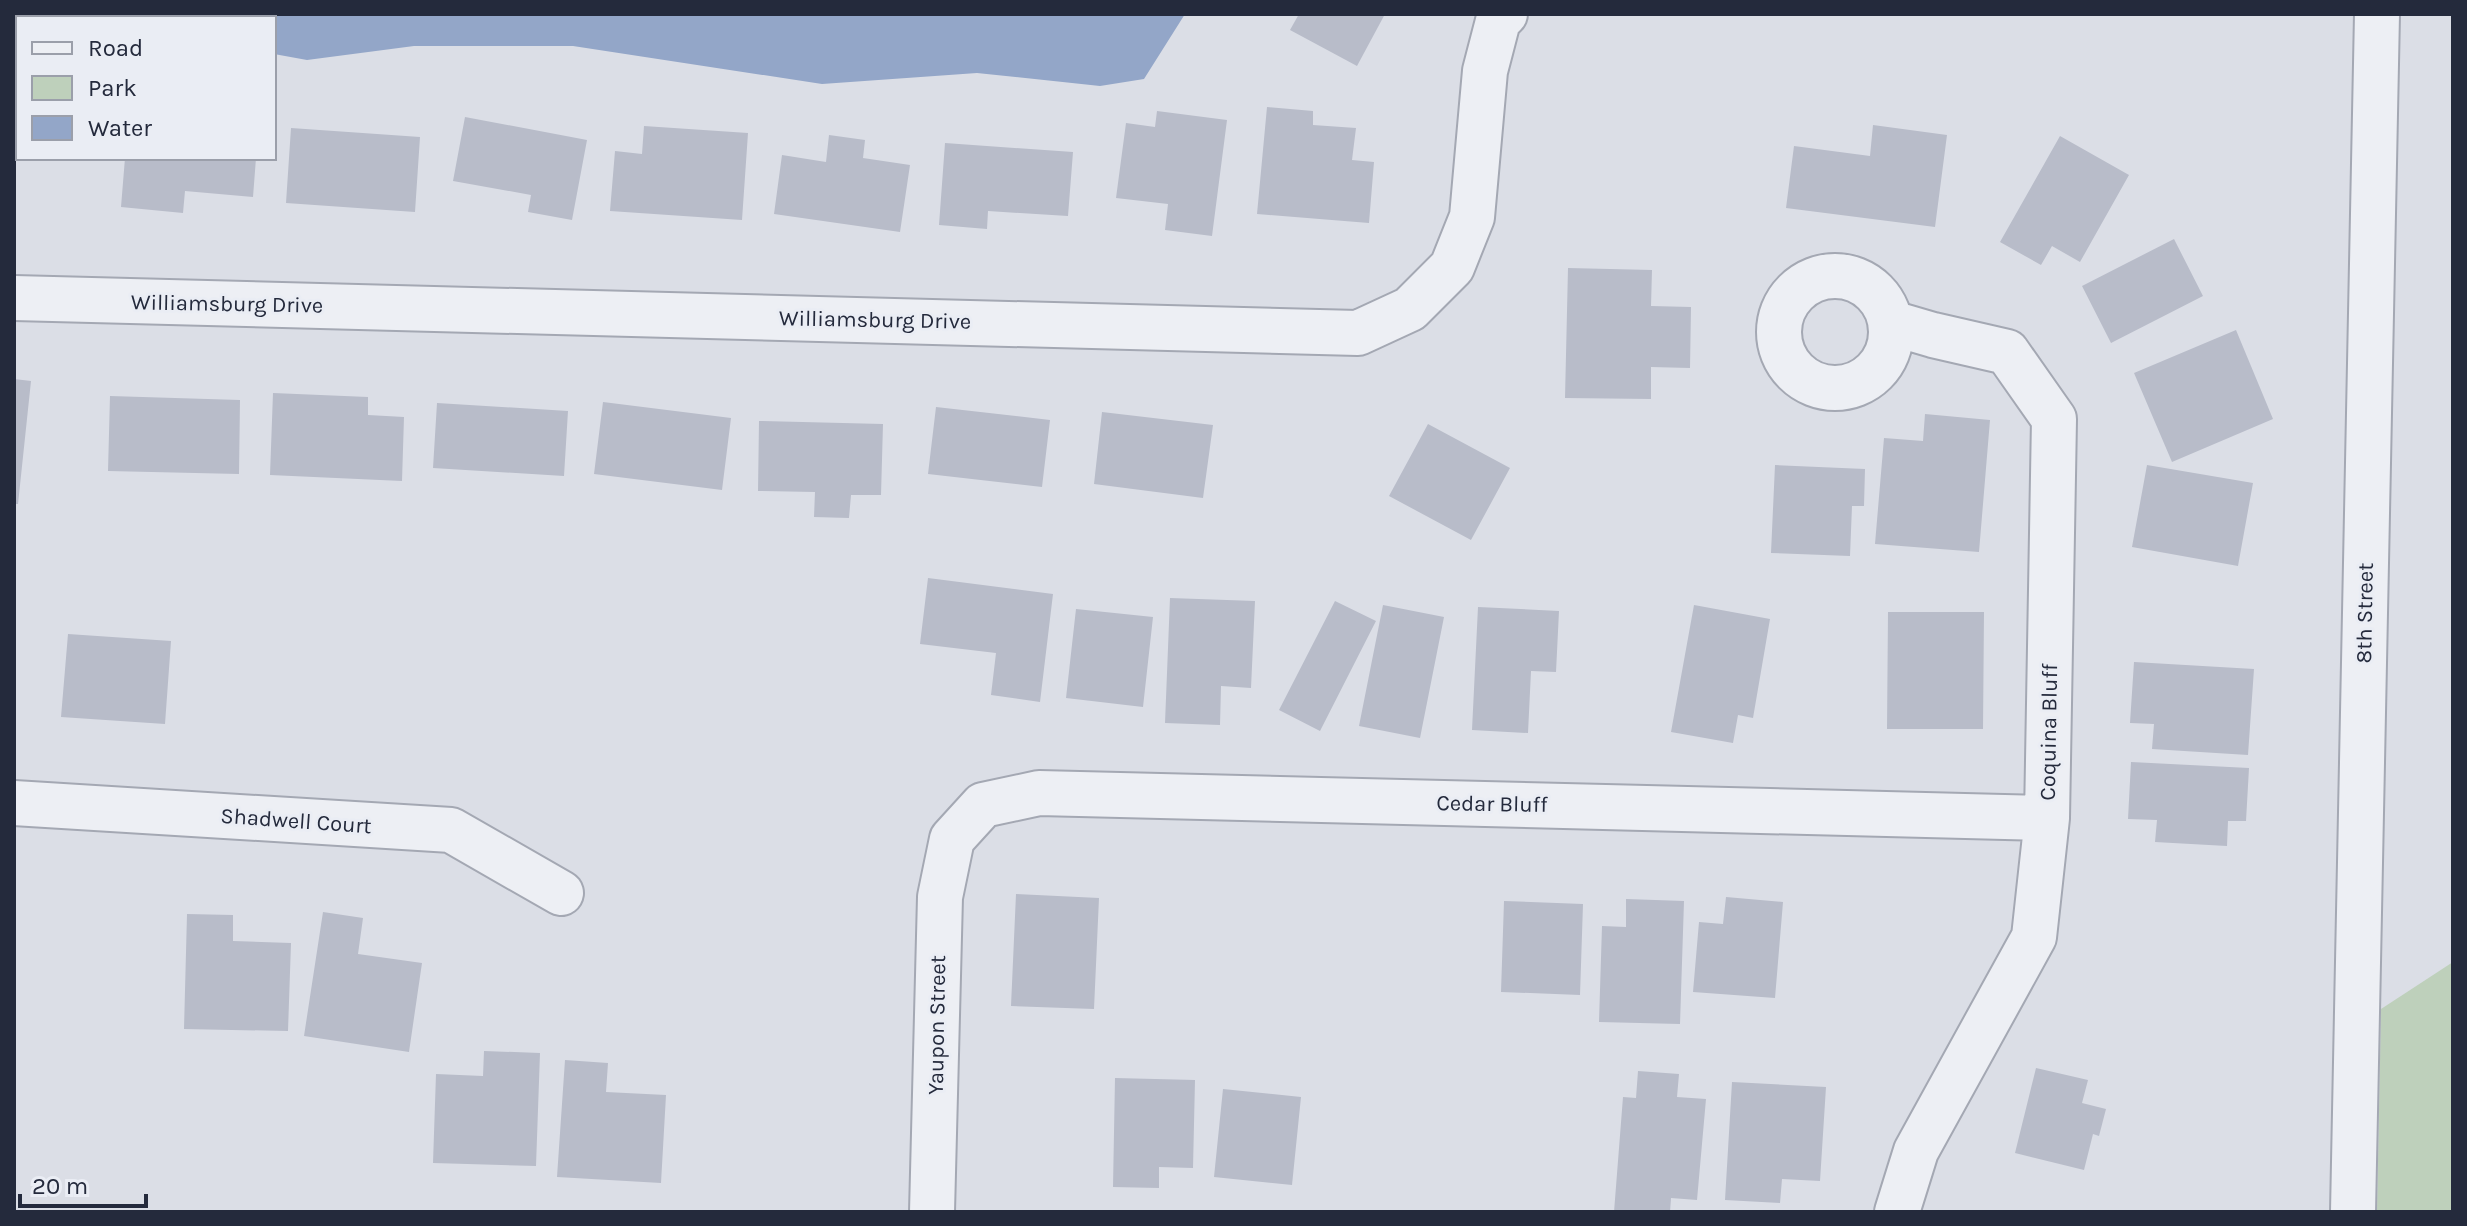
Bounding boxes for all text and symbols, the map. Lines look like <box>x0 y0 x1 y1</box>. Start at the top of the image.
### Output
legend <box>16 16 276 160</box>
text: Road <box>88 34 143 62</box>
text: Park <box>88 74 137 102</box>
text: Water <box>88 114 152 142</box>
street label: Williamsburg Drive <box>131 289 323 319</box>
street label: Williamsburg Drive <box>779 305 971 335</box>
street label: 8th Street <box>2351 562 2379 664</box>
street label: Coquina Bluff <box>2035 663 2063 801</box>
street label: Cedar Bluff <box>1436 790 1548 818</box>
street label: Shadwell Court <box>219 803 373 839</box>
street label: Yaupon Street <box>923 955 951 1095</box>
scale bar <box>20 1158 146 1208</box>
text: 20 m <box>32 1172 88 1200</box>

